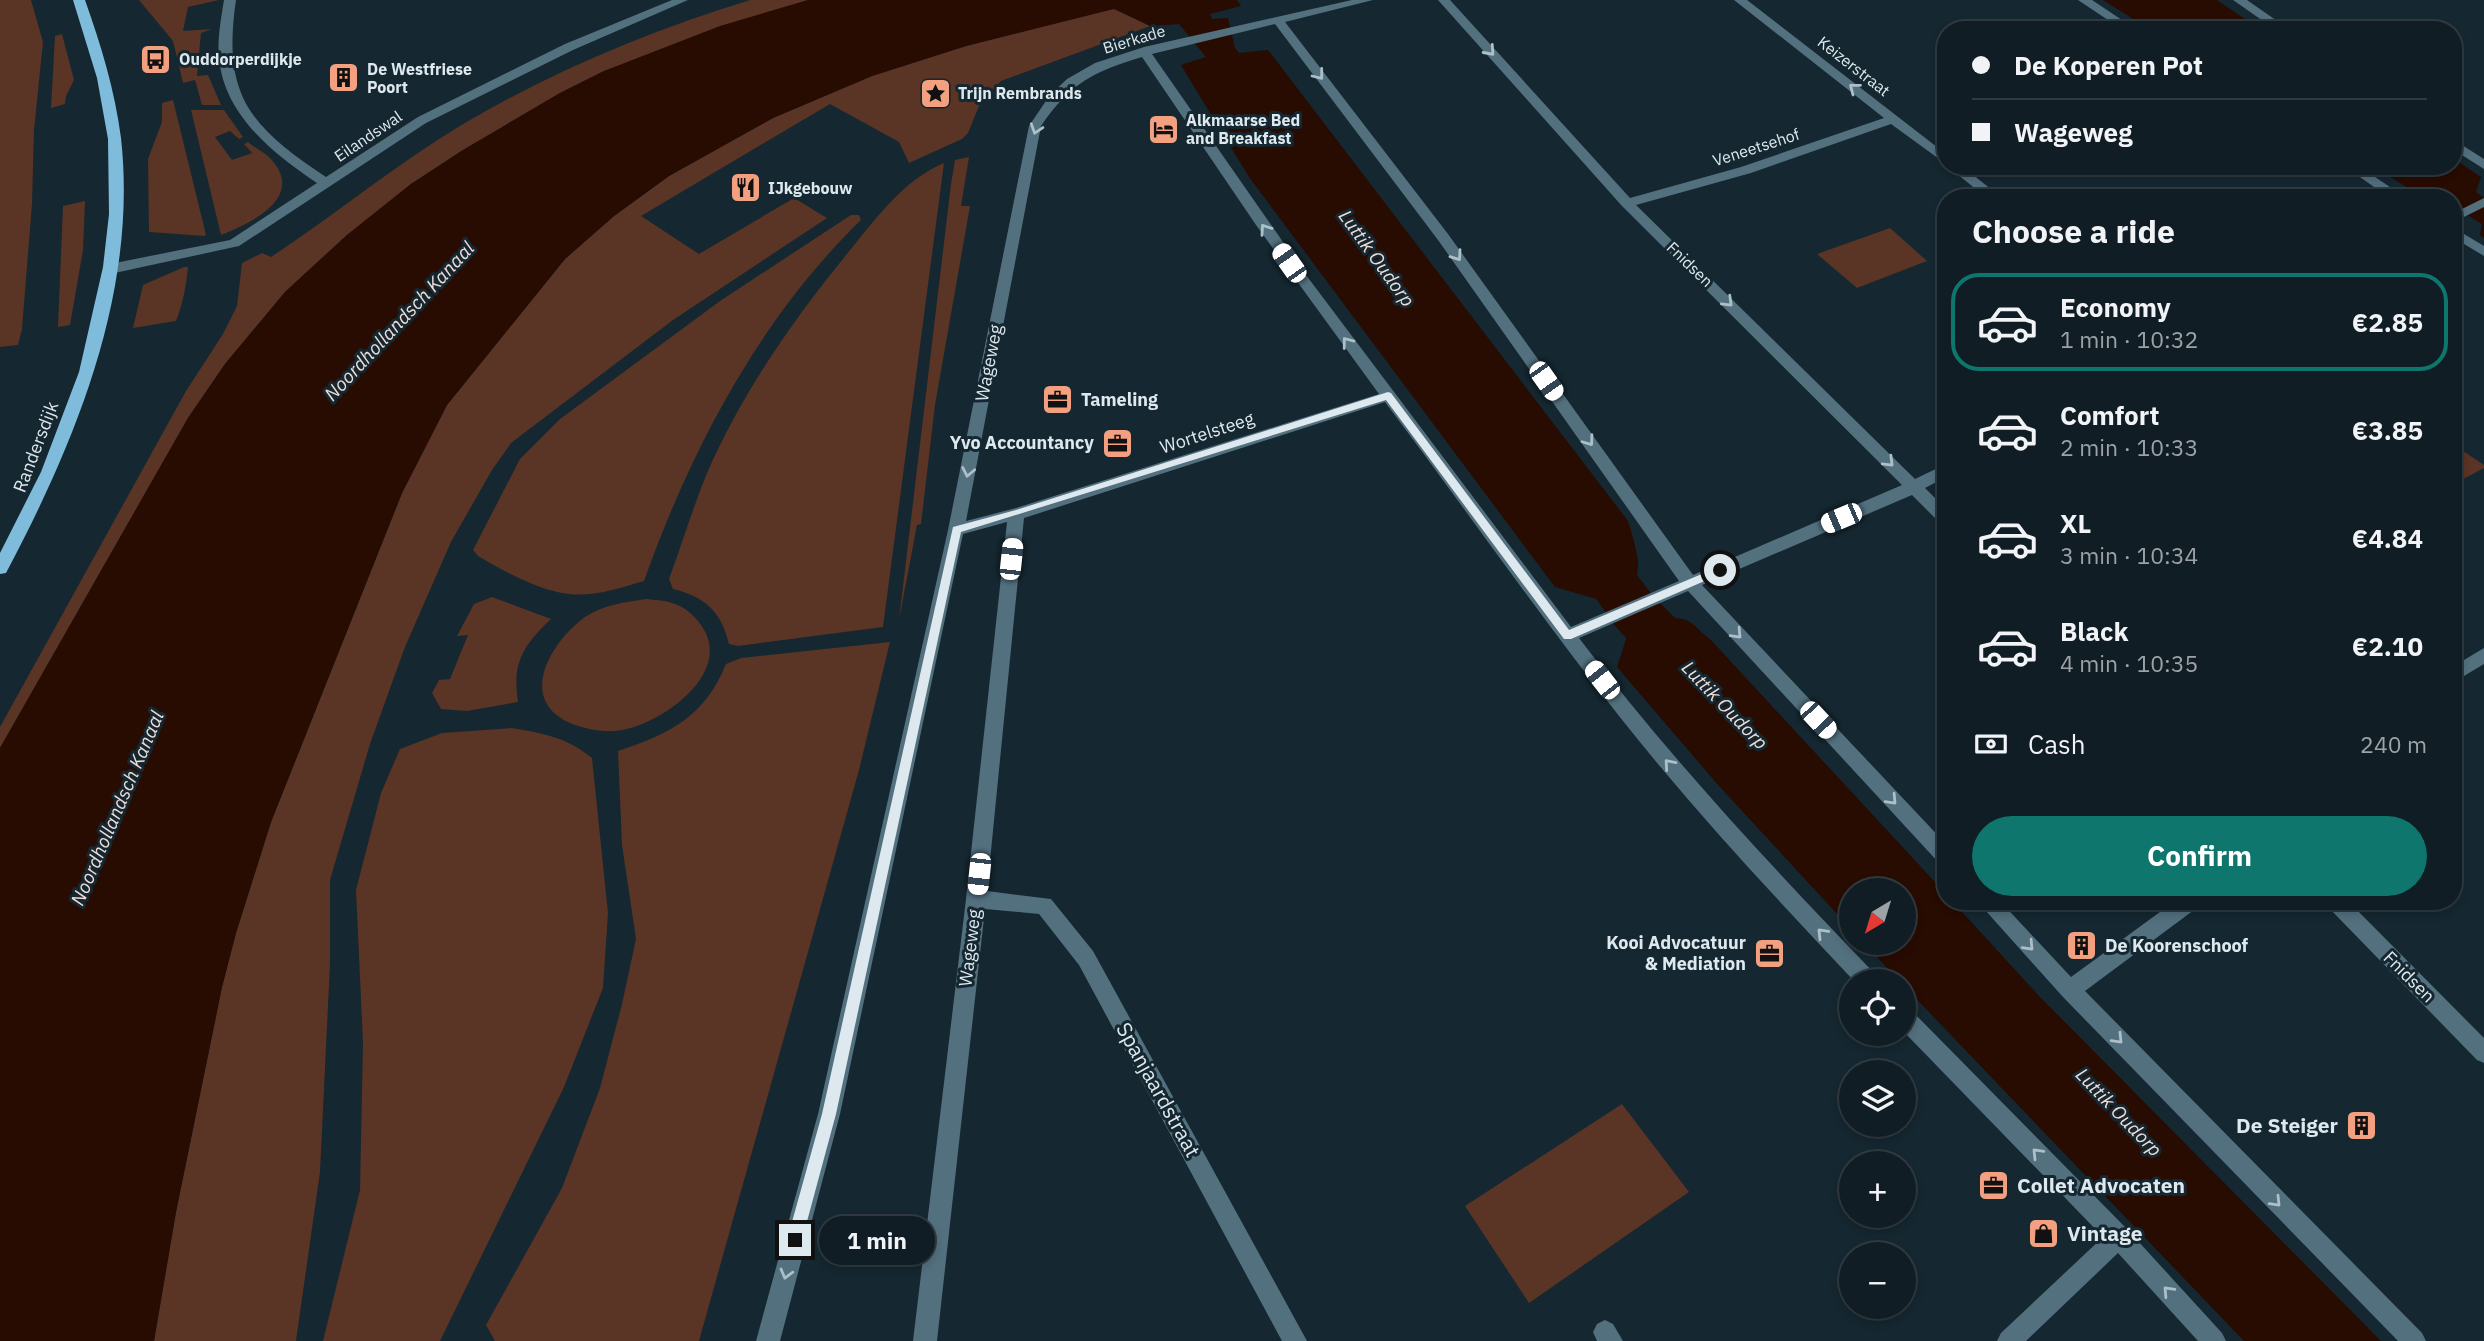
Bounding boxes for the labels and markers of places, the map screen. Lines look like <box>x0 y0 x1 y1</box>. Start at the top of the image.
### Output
bus stop icon: Ouddorperdijkje <box>139 42 173 76</box>
place label: Ouddorperdijkje <box>179 49 302 69</box>
place label: De Westfriese Poort <box>367 59 472 97</box>
building icon: De Westfriese Poort <box>327 61 361 95</box>
place icon: Trijn Rembrands <box>918 76 952 110</box>
place label: Trijn Rembrands <box>958 83 1082 103</box>
place label: Alkmaarse Bed and Breakfast <box>1186 110 1300 148</box>
hotel icon: Alkmaarse Bed and Breakfast <box>1146 112 1180 146</box>
restaurant icon: IJkgebouw <box>728 171 762 205</box>
place label: IJkgebouw <box>768 178 853 198</box>
office icon: Tameling <box>1041 383 1075 417</box>
place label: Tameling <box>1081 388 1158 411</box>
office icon: Yvo Accountancy <box>1100 426 1134 460</box>
place label: Yvo Accountancy <box>950 431 1094 454</box>
building icon: De Koorenschoof <box>2065 929 2099 963</box>
place label: Kooi Advocatuur & Mediation <box>1606 931 1746 975</box>
place label: De Koorenschoof <box>2105 934 2249 957</box>
office icon: Kooi Advocatuur & Mediation <box>1752 936 1786 970</box>
building icon: De Steiger <box>2344 1109 2378 1143</box>
place label: De Steiger <box>2236 1111 2339 1139</box>
office icon: Collet Advocaten <box>1977 1169 2011 1203</box>
place label: Collet Advocaten <box>2017 1171 2185 1199</box>
shop icon: Vintage <box>2027 1217 2061 1251</box>
place label: Vintage <box>2067 1219 2143 1247</box>

